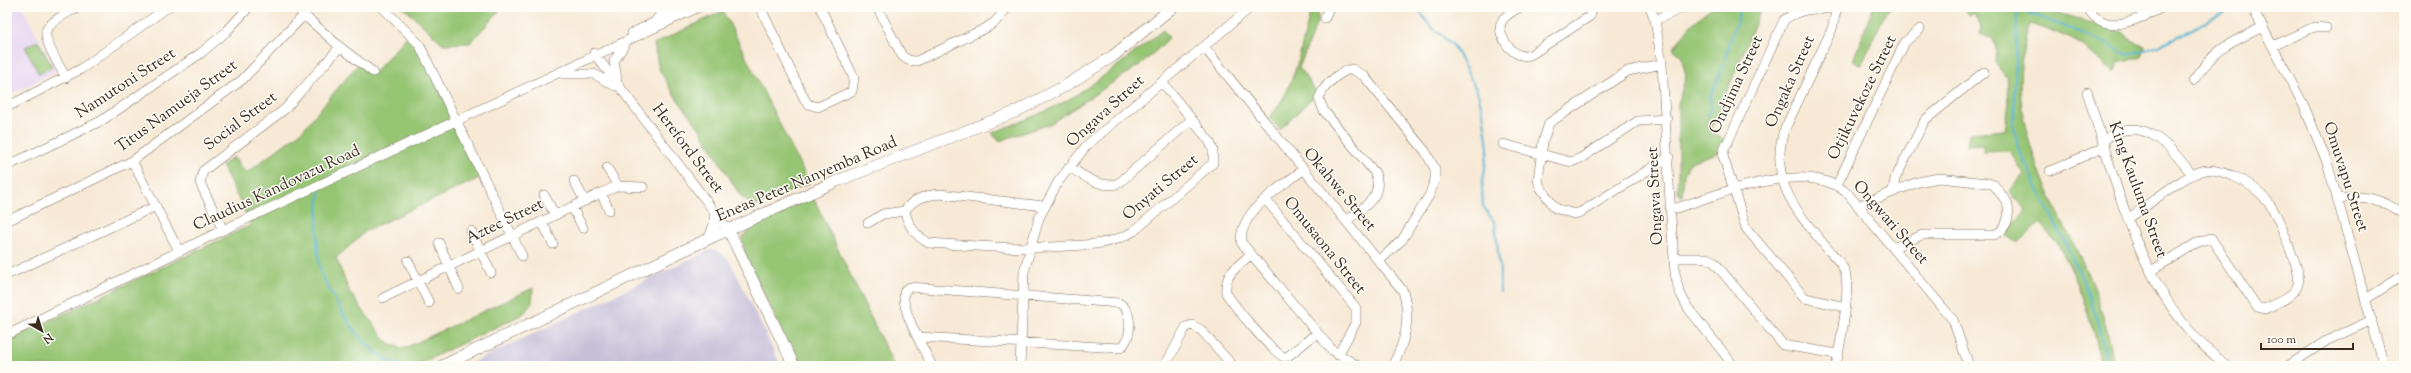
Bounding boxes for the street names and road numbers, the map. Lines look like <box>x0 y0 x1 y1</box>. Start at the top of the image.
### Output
street label: Otjikuvekoze Street <box>1823 31 1903 164</box>
street label: Ondjima Street <box>1704 32 1770 138</box>
street label: Ongaka Street <box>1760 32 1822 132</box>
street label: Namutoni Street <box>71 43 181 125</box>
street label: Titus Namueja Street <box>111 55 243 159</box>
street label: Ongava Street <box>1062 70 1151 153</box>
street label: Social Street <box>199 86 283 157</box>
street label: Hereford Street <box>646 99 729 199</box>
street label: King Kauluma Street <box>2102 119 2173 262</box>
street label: Omuvapu Street <box>2316 119 2374 235</box>
street label: Eneas Peter Nanyemba Road <box>713 131 901 229</box>
street label: Claudius Kandovazu Road <box>190 140 364 238</box>
street label: Okahwe Street <box>1297 143 1381 237</box>
street label: Ongava Street <box>1642 146 1670 246</box>
street label: Onyati Street <box>1118 149 1204 227</box>
street label: Ongwari Street <box>1847 176 1934 271</box>
street label: Omusaona Street <box>1277 192 1371 300</box>
street label: Aztec Street <box>462 193 548 251</box>

